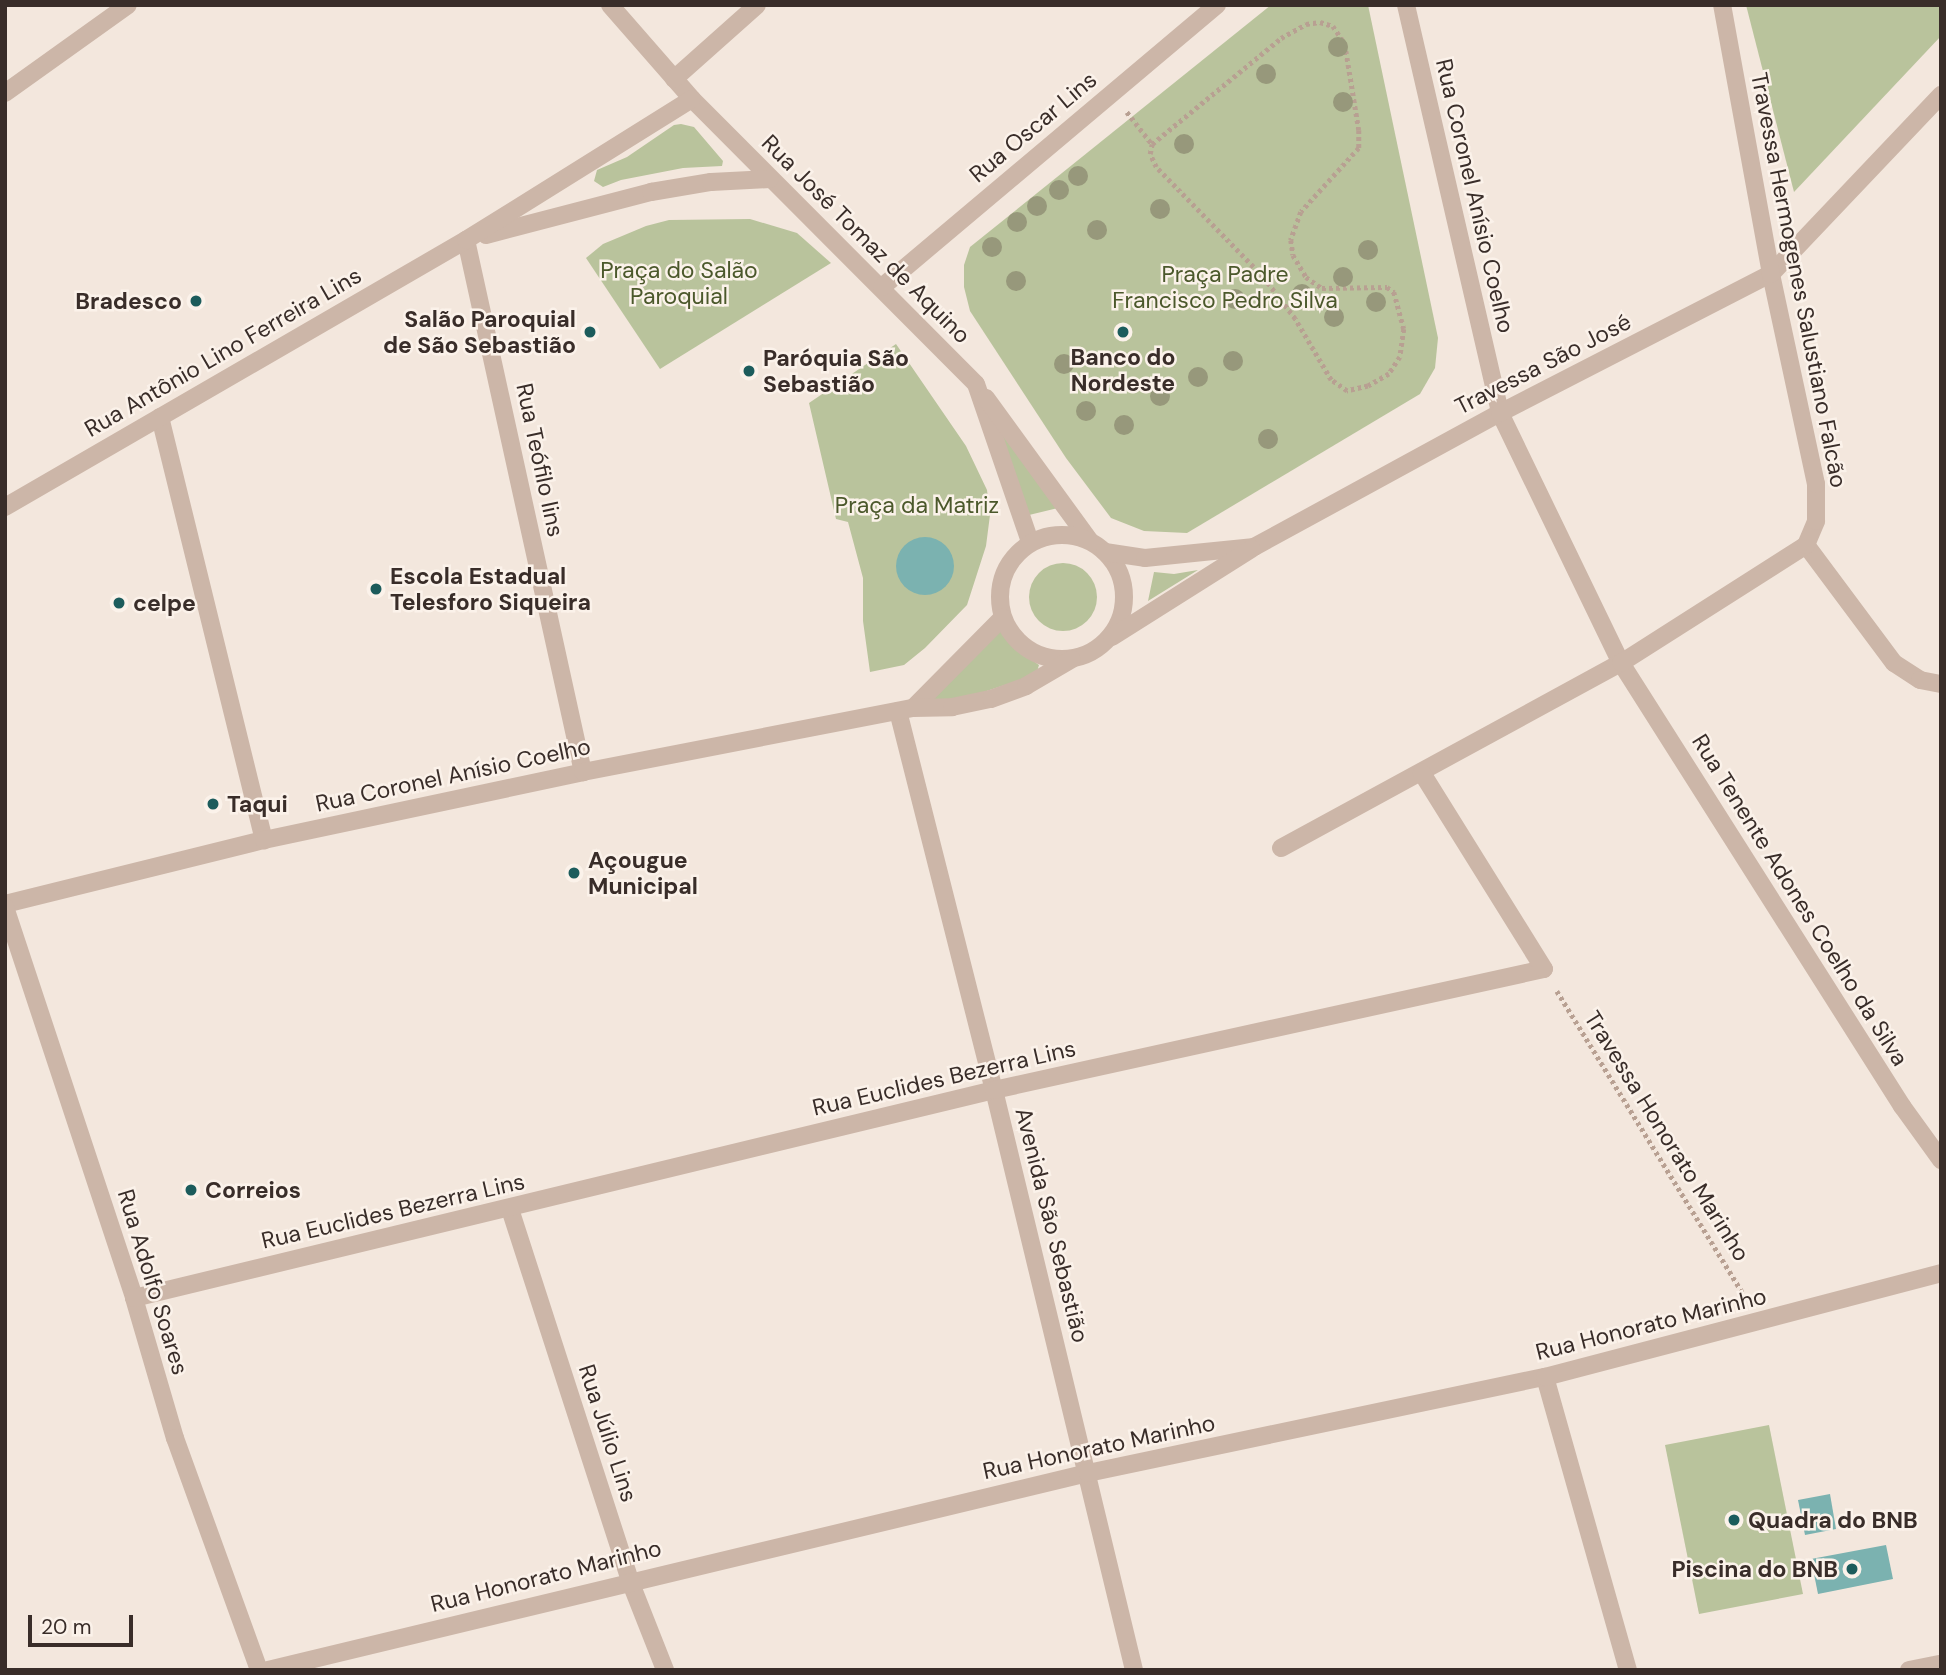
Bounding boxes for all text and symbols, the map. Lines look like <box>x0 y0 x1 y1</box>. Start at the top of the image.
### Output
street label: Rua Coronel Anísio Coelho <box>1430 56 1520 336</box>
street label: Rua Oscar Lins <box>964 66 1102 188</box>
street label: Travessa Hermogenes Salustiano Falcão <box>1745 70 1853 490</box>
street label: Rua José Tomaz de Aquino <box>756 129 976 349</box>
park label: Praça do Salão Paroquial <box>600 256 758 310</box>
park label: Praça Padre Francisco Pedro Silva <box>1112 260 1338 314</box>
street label: Rua Antônio Lino Ferreira Lins <box>80 261 366 443</box>
place label: Bradesco <box>75 287 182 315</box>
marker: Bradesco <box>188 293 204 309</box>
place label: Salão Paroquial de São Sebastião <box>383 305 576 359</box>
street label: Travessa São José <box>1450 308 1636 420</box>
marker: Salão Paroquial de São Sebastião <box>582 324 598 340</box>
marker: Banco do Nordeste <box>1115 324 1131 340</box>
place label: Banco do Nordeste <box>1071 343 1175 397</box>
place label: Paróquia São Sebastião <box>763 344 909 398</box>
marker: Paróquia São Sebastião <box>741 363 757 379</box>
street label: Rua Teófilo lins <box>510 381 570 539</box>
park label: Praça da Matriz <box>835 491 999 519</box>
place label: Escola Estadual Telesforo Siqueira <box>390 562 591 616</box>
marker: Escola Estadual Telesforo Siqueira <box>368 581 384 597</box>
place label: celpe <box>133 589 196 617</box>
marker: celpe <box>111 595 127 611</box>
street label: Rua Tenente Adones Coelho da Silva <box>1686 729 1914 1071</box>
street label: Rua Coronel Anísio Coelho <box>313 732 593 818</box>
place label: Taqui <box>227 790 288 818</box>
marker: Taqui <box>205 796 221 812</box>
place label: Açougue Municipal <box>588 846 698 900</box>
marker: Açougue Municipal <box>566 865 582 881</box>
street label: Travessa Honorato Marinho <box>1579 1006 1755 1266</box>
street label: Rua Euclides Bezerra Lins <box>810 1034 1078 1122</box>
street label: Avenida São Sebastião <box>1009 1105 1095 1345</box>
street label: Rua Euclides Bezerra Lins <box>259 1167 527 1255</box>
place label: Correios <box>205 1176 301 1204</box>
marker: Correios <box>183 1182 199 1198</box>
street label: Rua Adolfo Soares <box>112 1186 194 1378</box>
street label: Rua Honorato Marinho <box>1533 1282 1769 1366</box>
street label: Rua Júlio Lins <box>573 1361 643 1505</box>
street label: Rua Honorato Marinho <box>980 1409 1218 1485</box>
place label: Quadra do BNB <box>1748 1506 1918 1534</box>
marker: Quadra do BNB <box>1726 1512 1742 1528</box>
street label: Rua Honorato Marinho <box>428 1534 664 1618</box>
place label: Piscina do BNB <box>1671 1555 1838 1583</box>
marker: Piscina do BNB <box>1844 1561 1860 1577</box>
scale bar <box>32 1602 136 1646</box>
text: 20 m <box>41 1613 92 1641</box>

